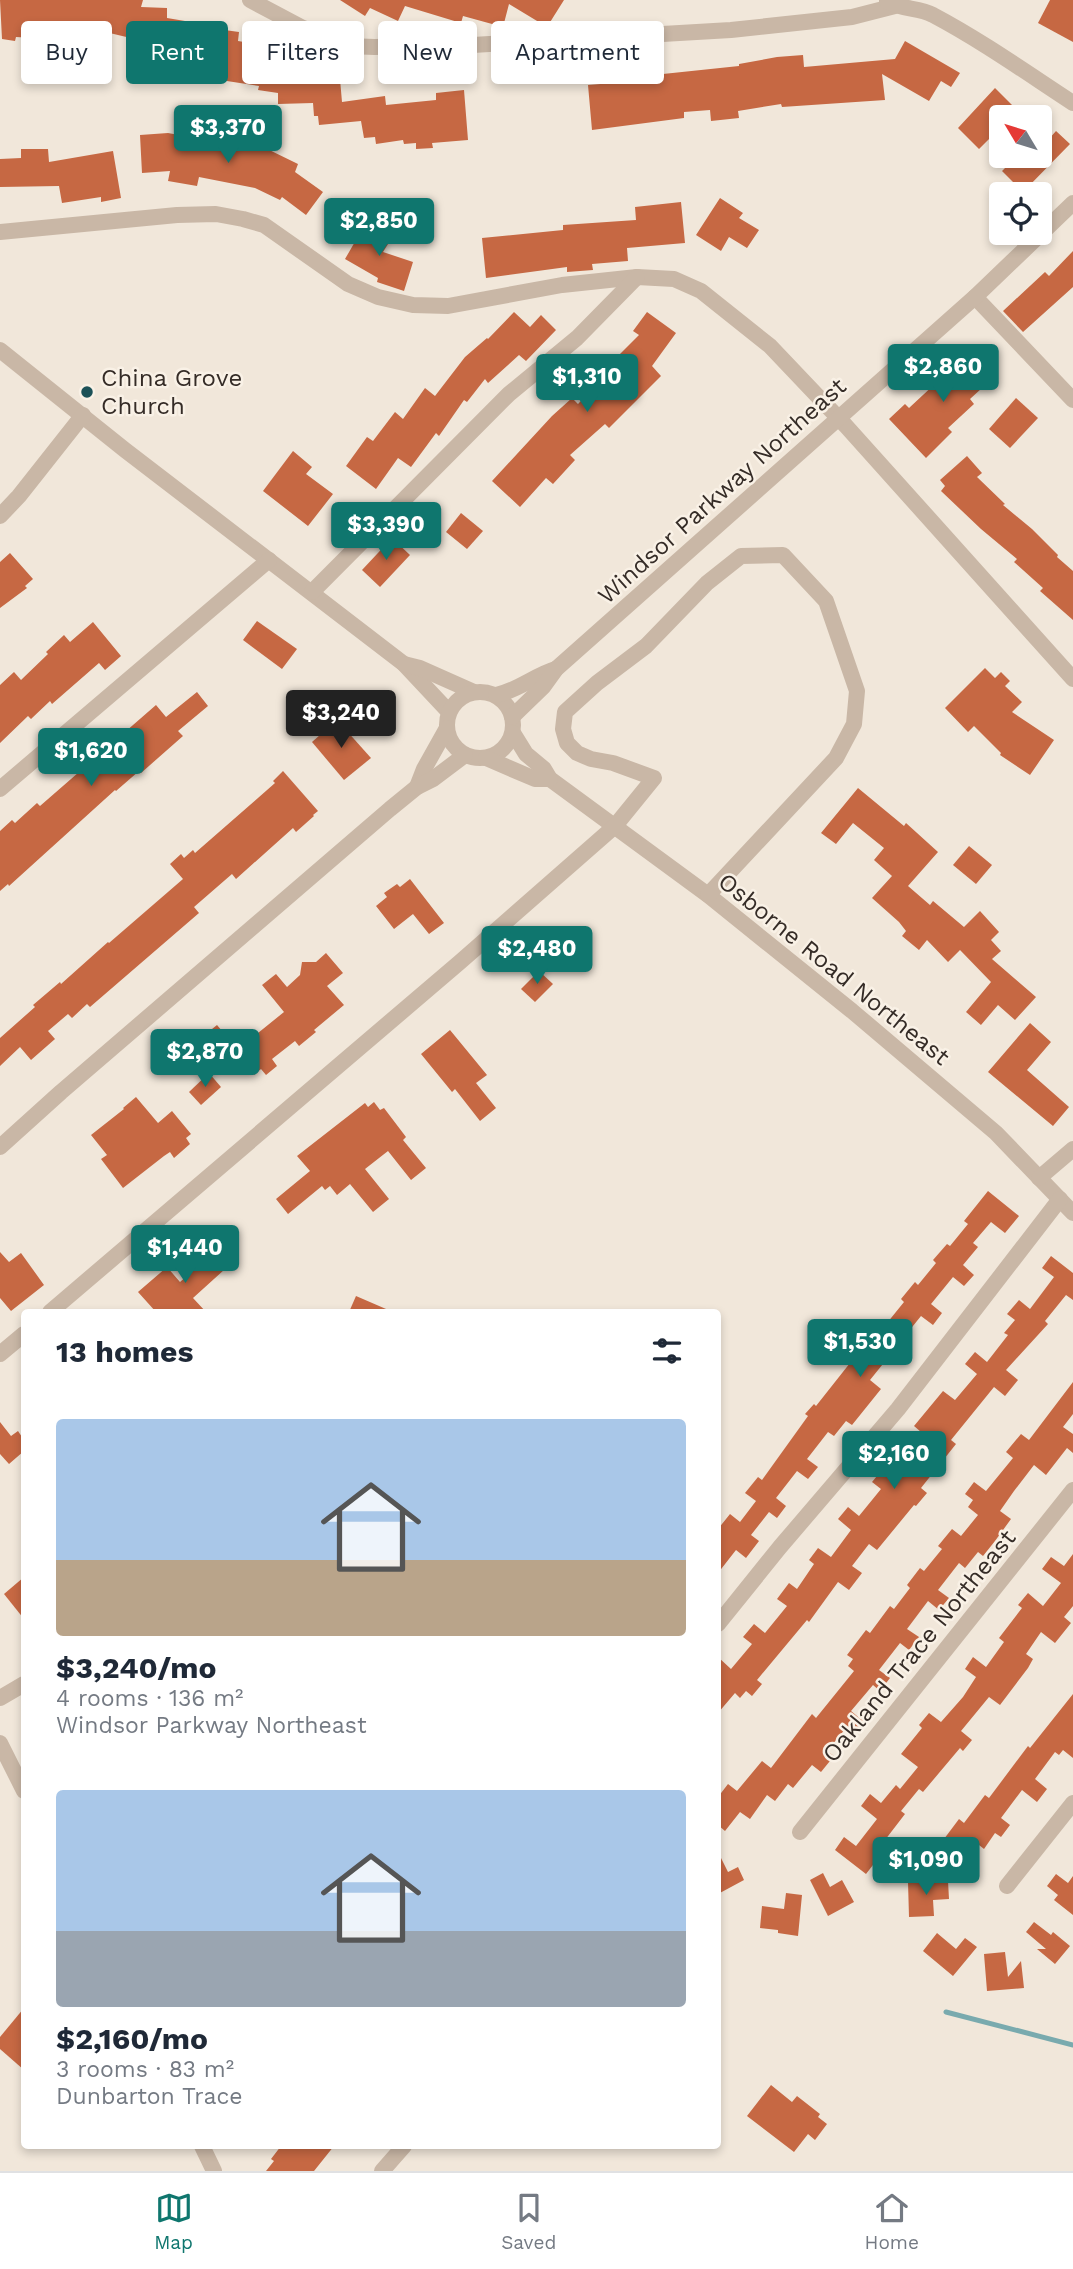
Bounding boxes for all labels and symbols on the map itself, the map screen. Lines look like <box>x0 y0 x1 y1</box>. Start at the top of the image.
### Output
north arrow <box>989 105 1052 168</box>
pin: $3,370 <box>171 106 285 165</box>
pin: $2,850 <box>322 198 436 258</box>
pin: $2,860 <box>886 344 1000 404</box>
pin: $1,310 <box>530 354 644 414</box>
place label: China Grove Church <box>101 364 242 420</box>
street label: Windsor Parkway Northeast <box>592 372 852 610</box>
marker: China Grove Church <box>79 384 95 400</box>
pin: $3,390 <box>329 503 443 562</box>
pin: $3,240 <box>284 690 398 750</box>
pin: $1,620 <box>34 728 148 788</box>
street label: Osborne Road Northeast <box>713 867 955 1071</box>
pin: $2,480 <box>480 926 594 986</box>
pin: $2,870 <box>148 1030 262 1089</box>
pin: $1,440 <box>128 1226 242 1285</box>
pin: $1,530 <box>803 1320 917 1379</box>
pin: $2,160 <box>837 1432 951 1491</box>
street label: Oakland Trace Northeast <box>817 1524 1021 1768</box>
pin: $1,090 <box>869 1838 983 1897</box>

